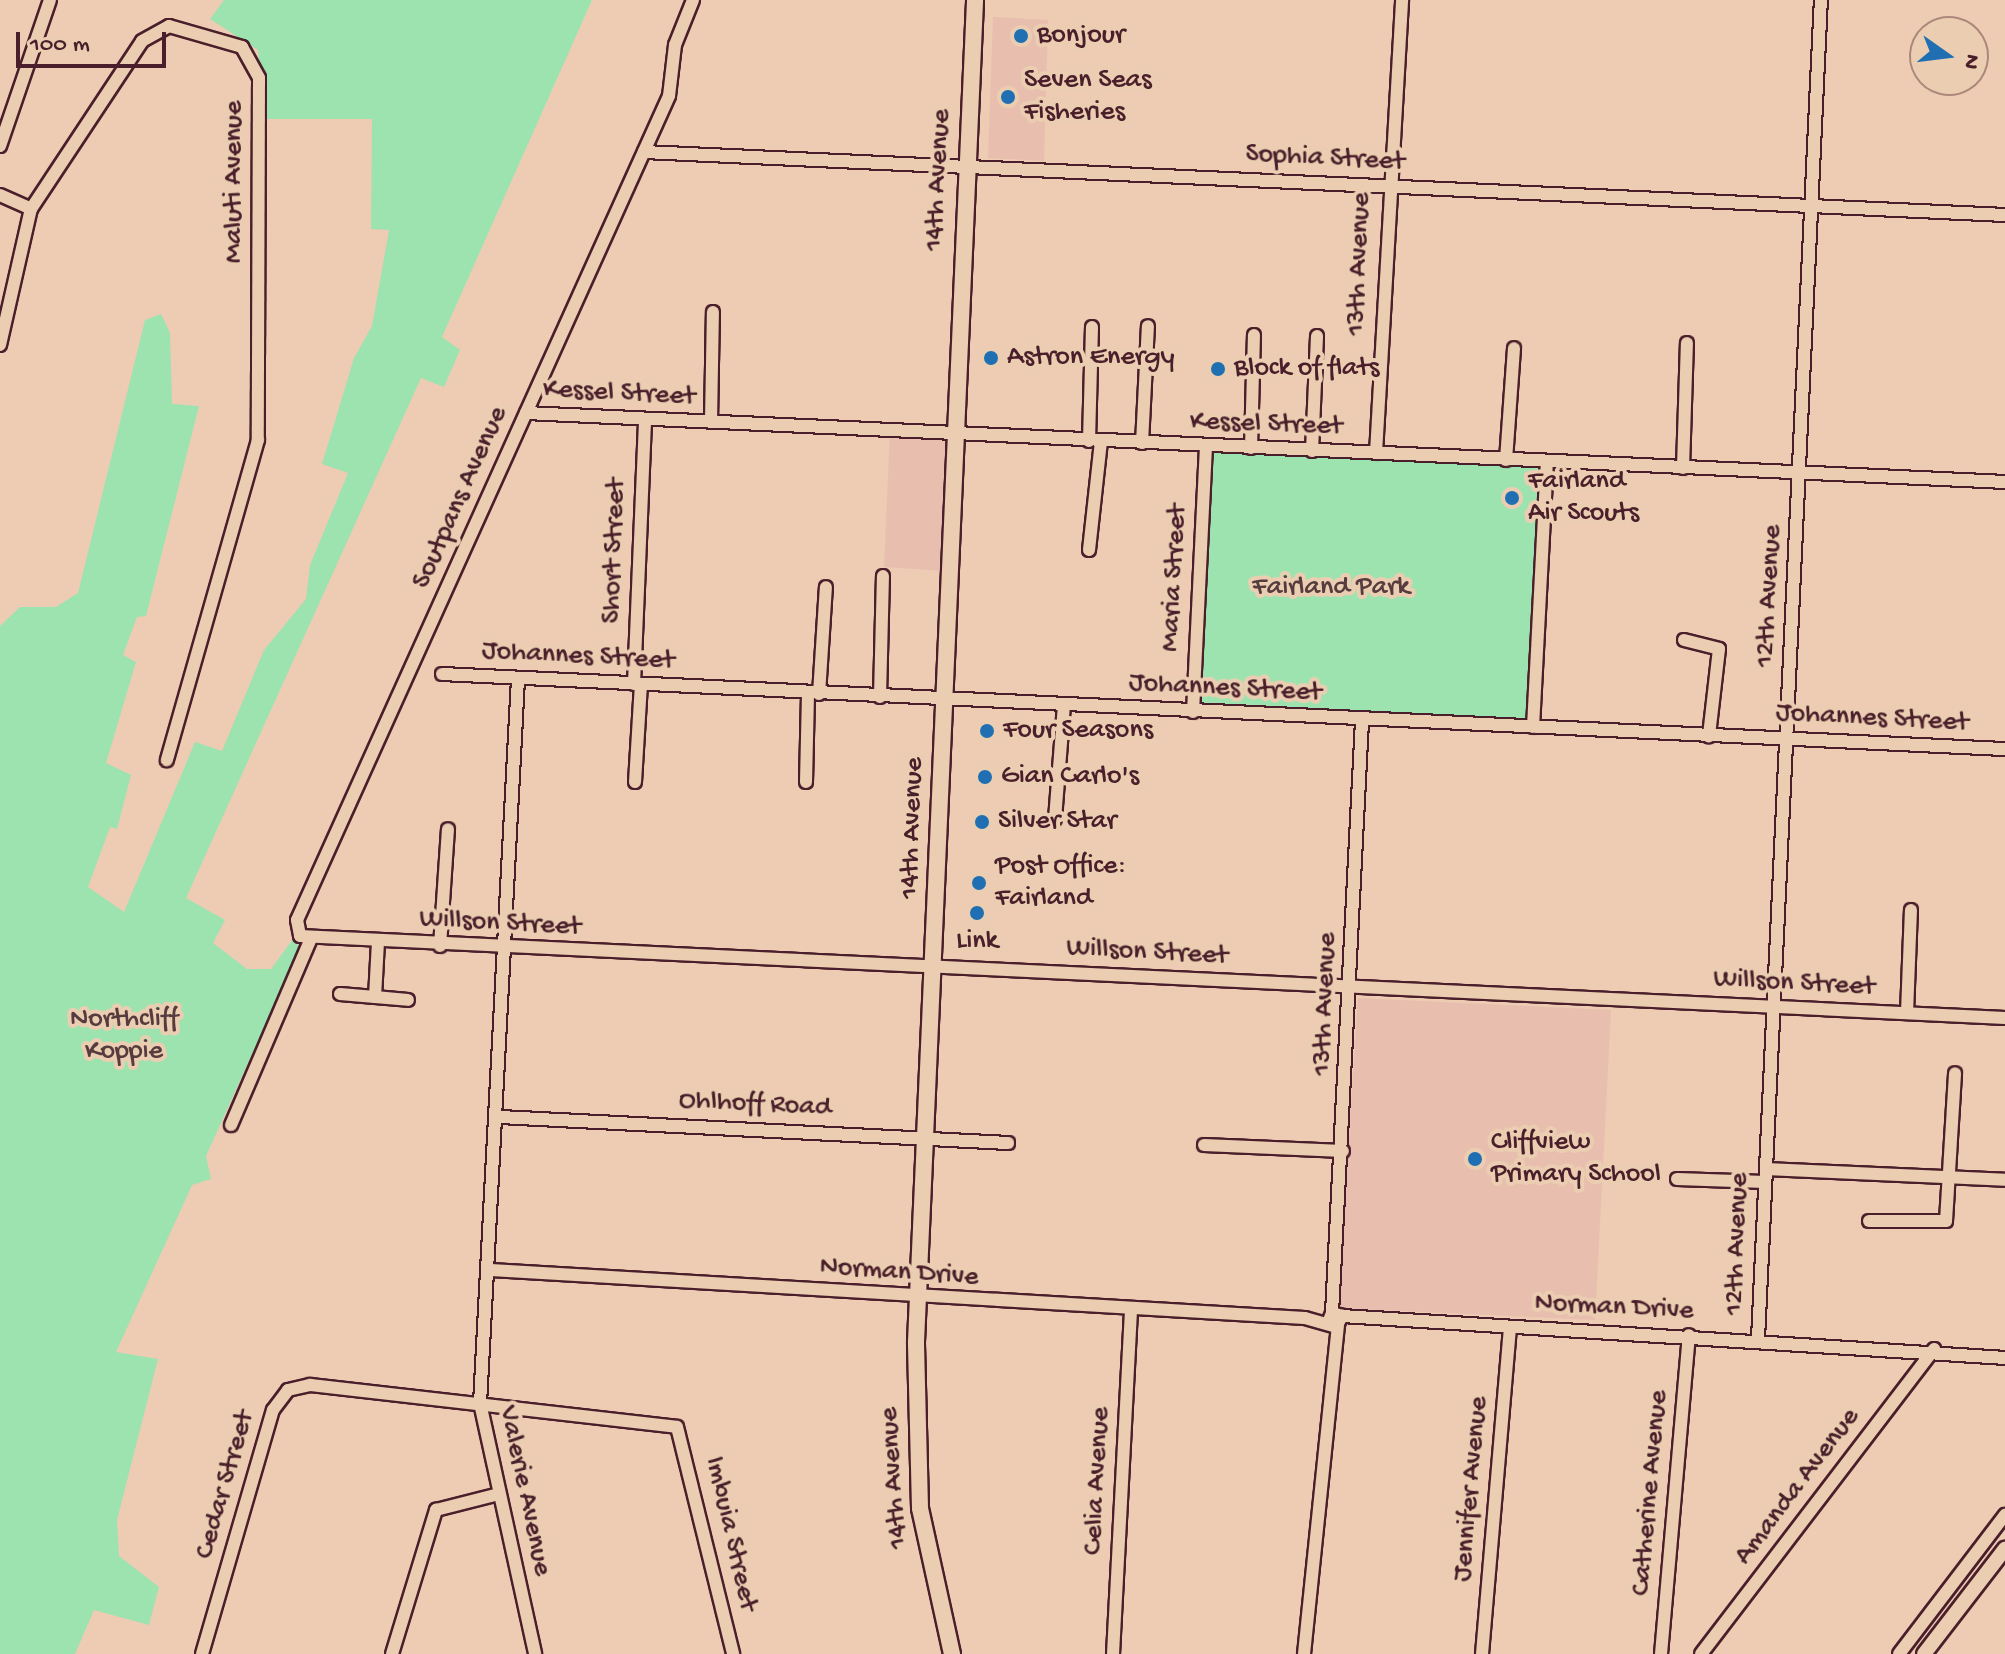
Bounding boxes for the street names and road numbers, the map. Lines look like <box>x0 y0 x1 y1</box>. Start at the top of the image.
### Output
street label: Maluti Avenue <box>218 101 252 263</box>
street label: 14th Avenue <box>919 108 959 252</box>
street label: Sophia Street <box>1245 138 1405 180</box>
street label: 13th Avenue <box>1341 192 1379 336</box>
street label: Kessel Street <box>542 373 696 415</box>
street label: Soutpans Avenue <box>406 402 516 594</box>
street label: Kessel Street <box>1189 406 1343 444</box>
street label: Short Street <box>596 478 634 624</box>
street label: Maria Street <box>1154 503 1196 653</box>
street label: 12th Avenue <box>1749 524 1791 668</box>
street label: Johannes Street <box>481 635 675 679</box>
street label: Johannes Street <box>1128 667 1322 711</box>
street label: Johannes Street <box>1775 697 1969 741</box>
street label: 14th Avenue <box>894 757 932 899</box>
street label: Willson Street <box>418 903 582 945</box>
street label: Willson Street <box>1065 932 1229 974</box>
street label: 13th Avenue <box>1307 932 1345 1076</box>
street label: Willson Street <box>1712 963 1876 1005</box>
street label: Ohlhoff Road <box>678 1084 832 1126</box>
street label: 12th Avenue <box>1719 1172 1757 1316</box>
street label: Norman Drive <box>818 1251 980 1295</box>
street label: Norman Drive <box>1534 1287 1694 1329</box>
street label: Catherine Avenue <box>1625 1389 1677 1597</box>
street label: Jennifer Avenue <box>1447 1395 1497 1583</box>
street label: Amanda Avenue <box>1728 1402 1868 1572</box>
street label: Valerie Avenue <box>490 1403 558 1579</box>
street label: 14th Avenue <box>873 1406 917 1550</box>
street label: Celia Avenue <box>1077 1406 1119 1556</box>
street label: Cedar Street <box>189 1407 263 1563</box>
street label: Imbuia Street <box>696 1454 764 1614</box>

